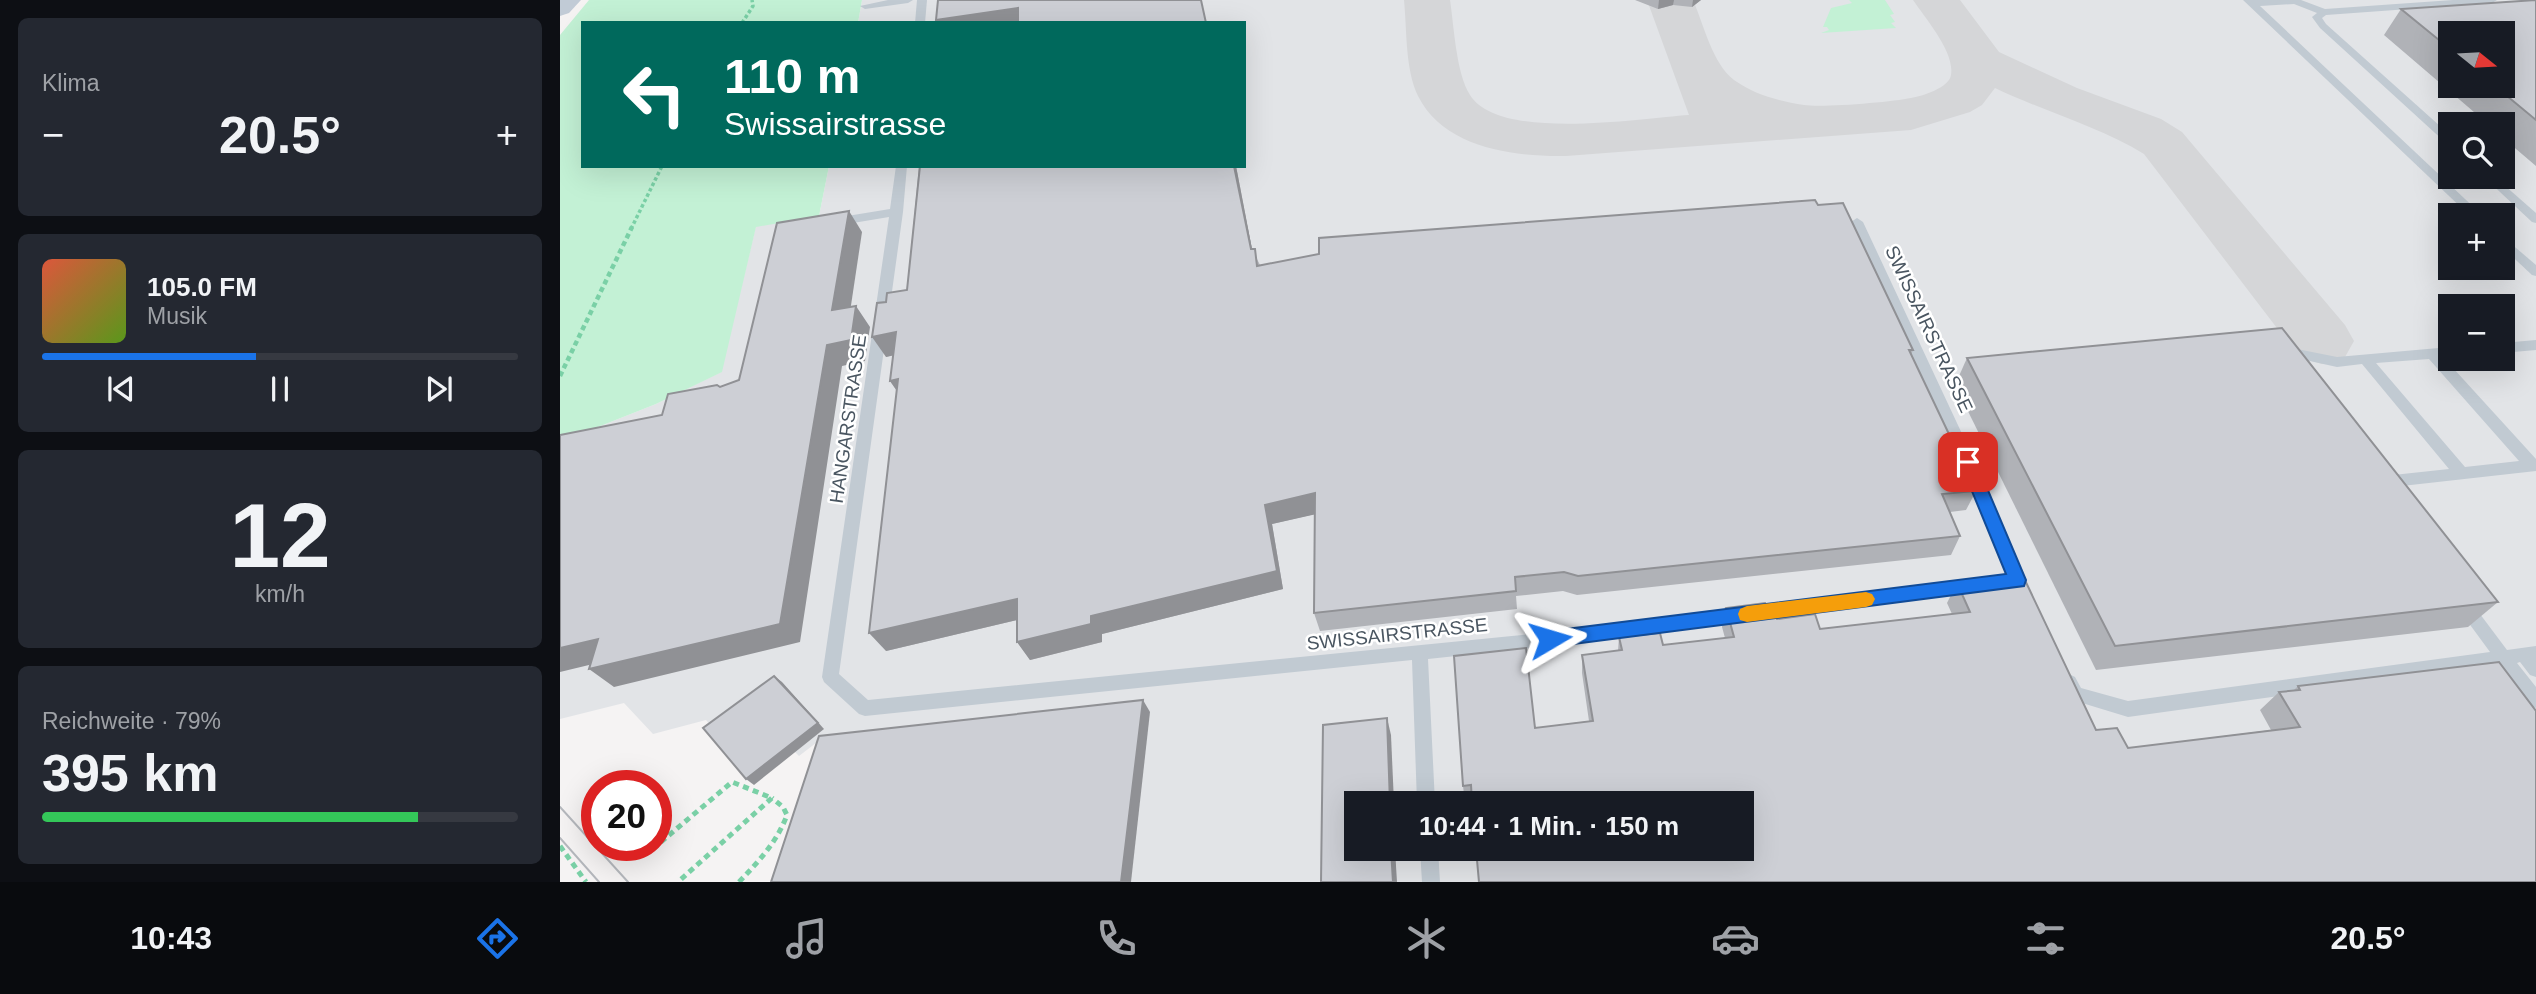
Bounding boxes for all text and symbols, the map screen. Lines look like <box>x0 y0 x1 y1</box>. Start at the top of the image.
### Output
north arrow <box>2438 21 2515 98</box>
map controls <box>2438 21 2515 371</box>
icon: left <box>609 49 700 140</box>
text: 110 m <box>724 49 860 103</box>
text: Klima <box>42 70 100 96</box>
text: 20.5° <box>219 106 341 164</box>
text: Swissairstrasse <box>724 106 946 142</box>
button: search <box>2438 112 2515 189</box>
text: − <box>42 114 64 156</box>
text: + <box>496 114 518 156</box>
button: + <box>2438 203 2515 280</box>
street label: SWISSAIRSTRASSE <box>1881 242 1977 416</box>
text: 105.0 FM <box>147 272 257 302</box>
button: − <box>2438 294 2515 371</box>
text: Musik <box>147 303 207 329</box>
street label: HANGARSTRASSE <box>826 333 870 505</box>
icon: previous <box>102 370 140 408</box>
icon: pause <box>261 370 299 408</box>
icon: next <box>420 370 458 408</box>
pin <box>1938 432 1998 492</box>
icon: arrive <box>1949 443 1987 481</box>
text: 12 <box>229 485 331 586</box>
text: km/h <box>255 581 305 607</box>
position arrow <box>1513 602 1587 676</box>
street label: SWISSAIRSTRASSE <box>1306 614 1488 654</box>
text: Reichweite · 79% <box>42 708 221 734</box>
text: 395 km <box>42 744 218 802</box>
speed limit sign: 20 <box>581 770 672 861</box>
text: 10:44 · 1 Min. · 150 m <box>1419 811 1679 841</box>
icon: directions <box>473 914 522 963</box>
icon: music <box>782 914 831 963</box>
icon: phone <box>1092 914 1141 963</box>
icon: climate <box>1402 914 1451 963</box>
icon: car <box>1711 914 1760 963</box>
icon: filters <box>2021 914 2070 963</box>
text: 10:43 <box>130 920 212 956</box>
text: 20.5° <box>2331 920 2406 956</box>

